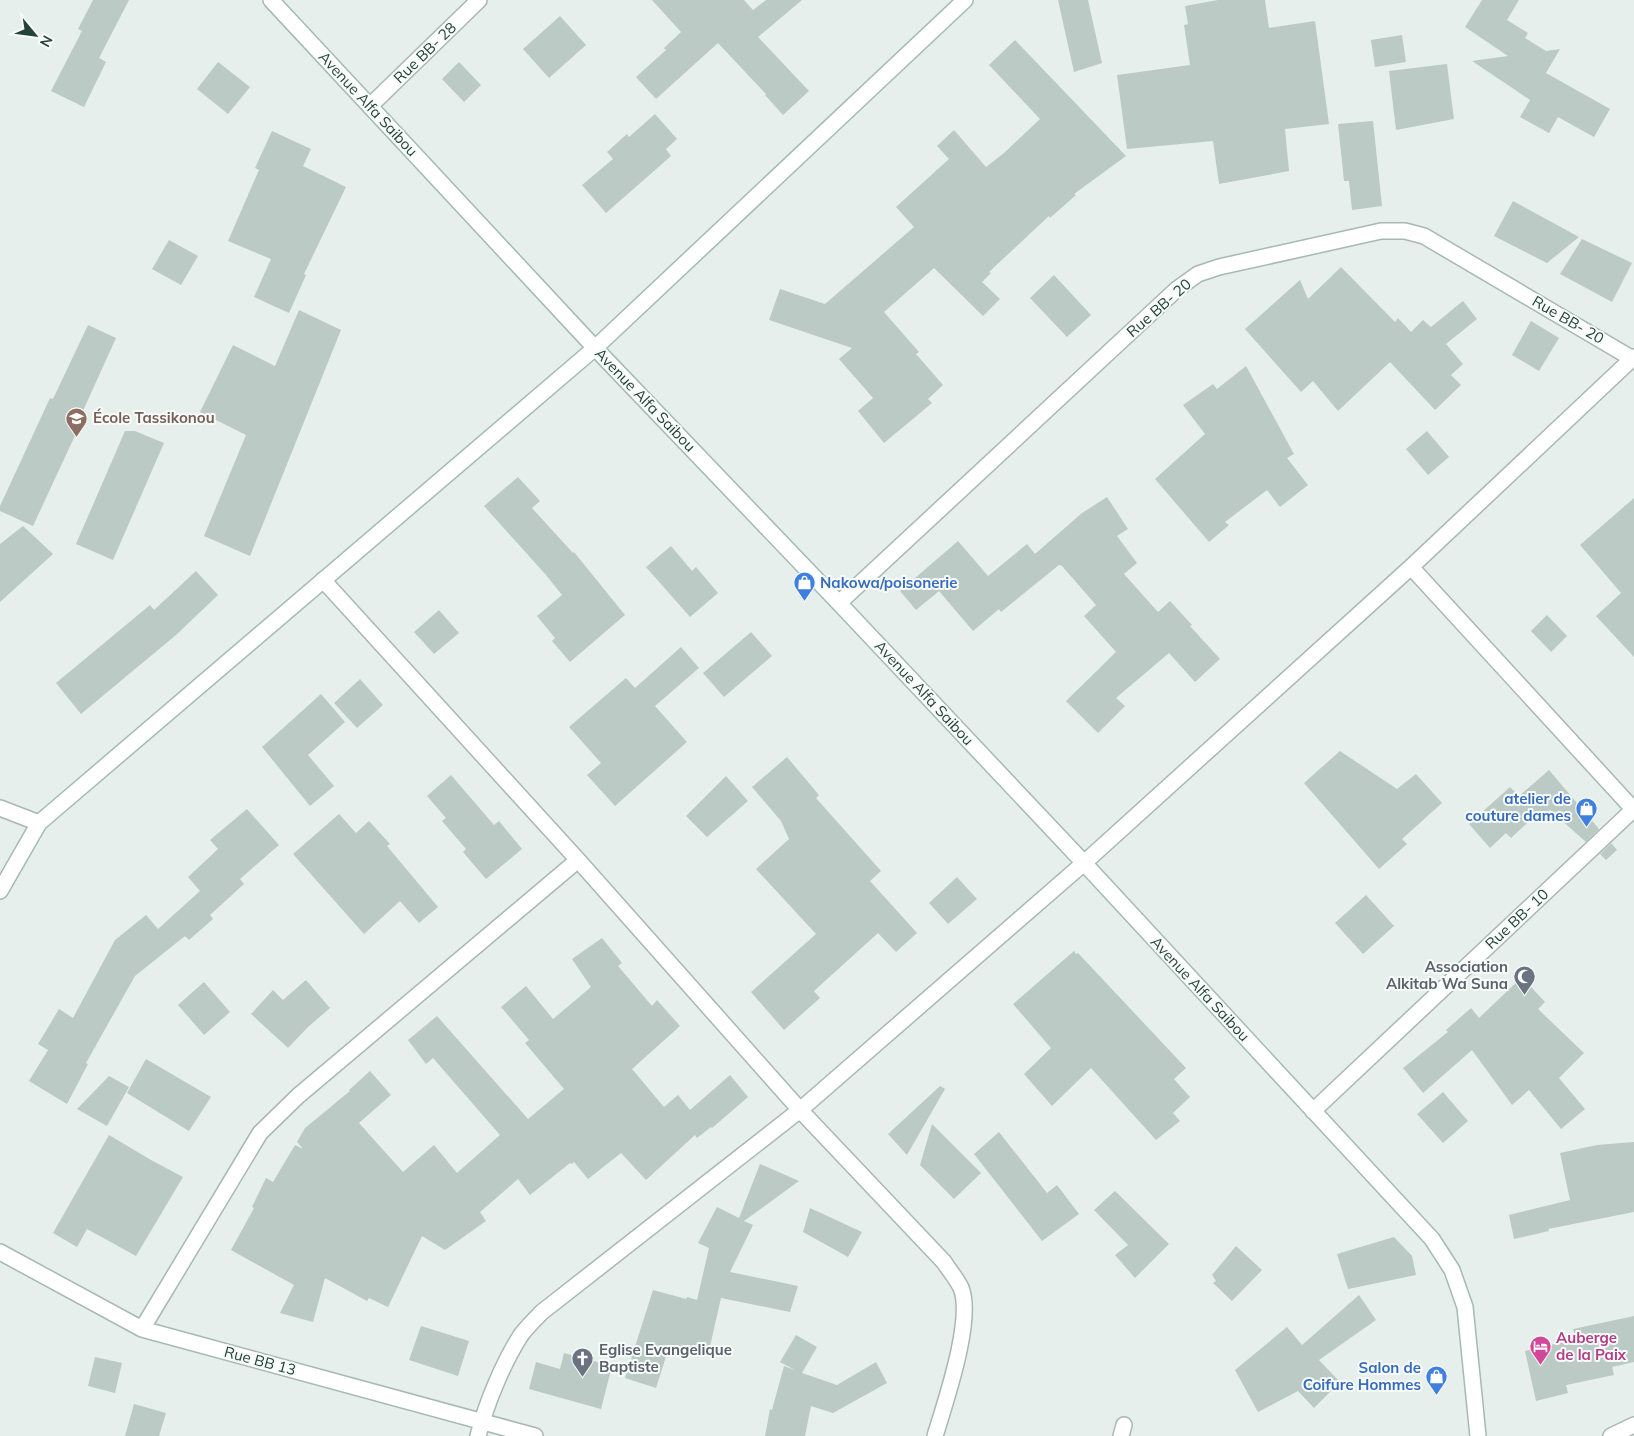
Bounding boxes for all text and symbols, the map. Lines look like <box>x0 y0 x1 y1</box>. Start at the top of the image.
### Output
north arrow <box>10 10 60 60</box>
street label: Rue BB- 28 <box>389 18 460 87</box>
text: N <box>36 32 57 50</box>
street label: Avenue Alfa Saibou <box>315 47 422 160</box>
street label: Rue BB- 20 <box>1122 274 1195 341</box>
street label: Rue BB- 20 <box>1529 291 1608 348</box>
street label: Avenue Alfa Saibou <box>591 344 700 455</box>
school or university icon: École Tassikonou <box>65 406 89 437</box>
place label: École Tassikonou <box>93 408 215 427</box>
shop icon: Nakowa/poisonerie <box>792 571 816 602</box>
place label: Nakowa/poisonerie <box>820 573 958 592</box>
street label: Avenue Alfa Saibou <box>871 636 978 749</box>
place label: atelier de couture dames <box>1465 789 1571 825</box>
shop icon: atelier de couture dames <box>1575 796 1599 827</box>
street label: Rue BB- 10 <box>1481 884 1552 953</box>
street label: Avenue Alfa Saibou <box>1147 932 1254 1045</box>
place label: Association Alkitab Wa Suna <box>1386 957 1508 993</box>
mosque icon: Association Alkitab Wa Suna <box>1512 964 1536 995</box>
place label: Auberge de la Paix <box>1556 1328 1627 1364</box>
hotel icon: Auberge de la Paix <box>1528 1335 1552 1366</box>
place label: Eglise Evangelique Baptiste <box>599 1340 732 1376</box>
street label: Rue BB 13 <box>222 1342 298 1379</box>
church icon: Eglise Evangelique Baptiste <box>571 1347 595 1378</box>
place label: Salon de Coifure Hommes <box>1303 1358 1421 1394</box>
shop icon: Salon de Coifure Hommes <box>1425 1365 1449 1396</box>

